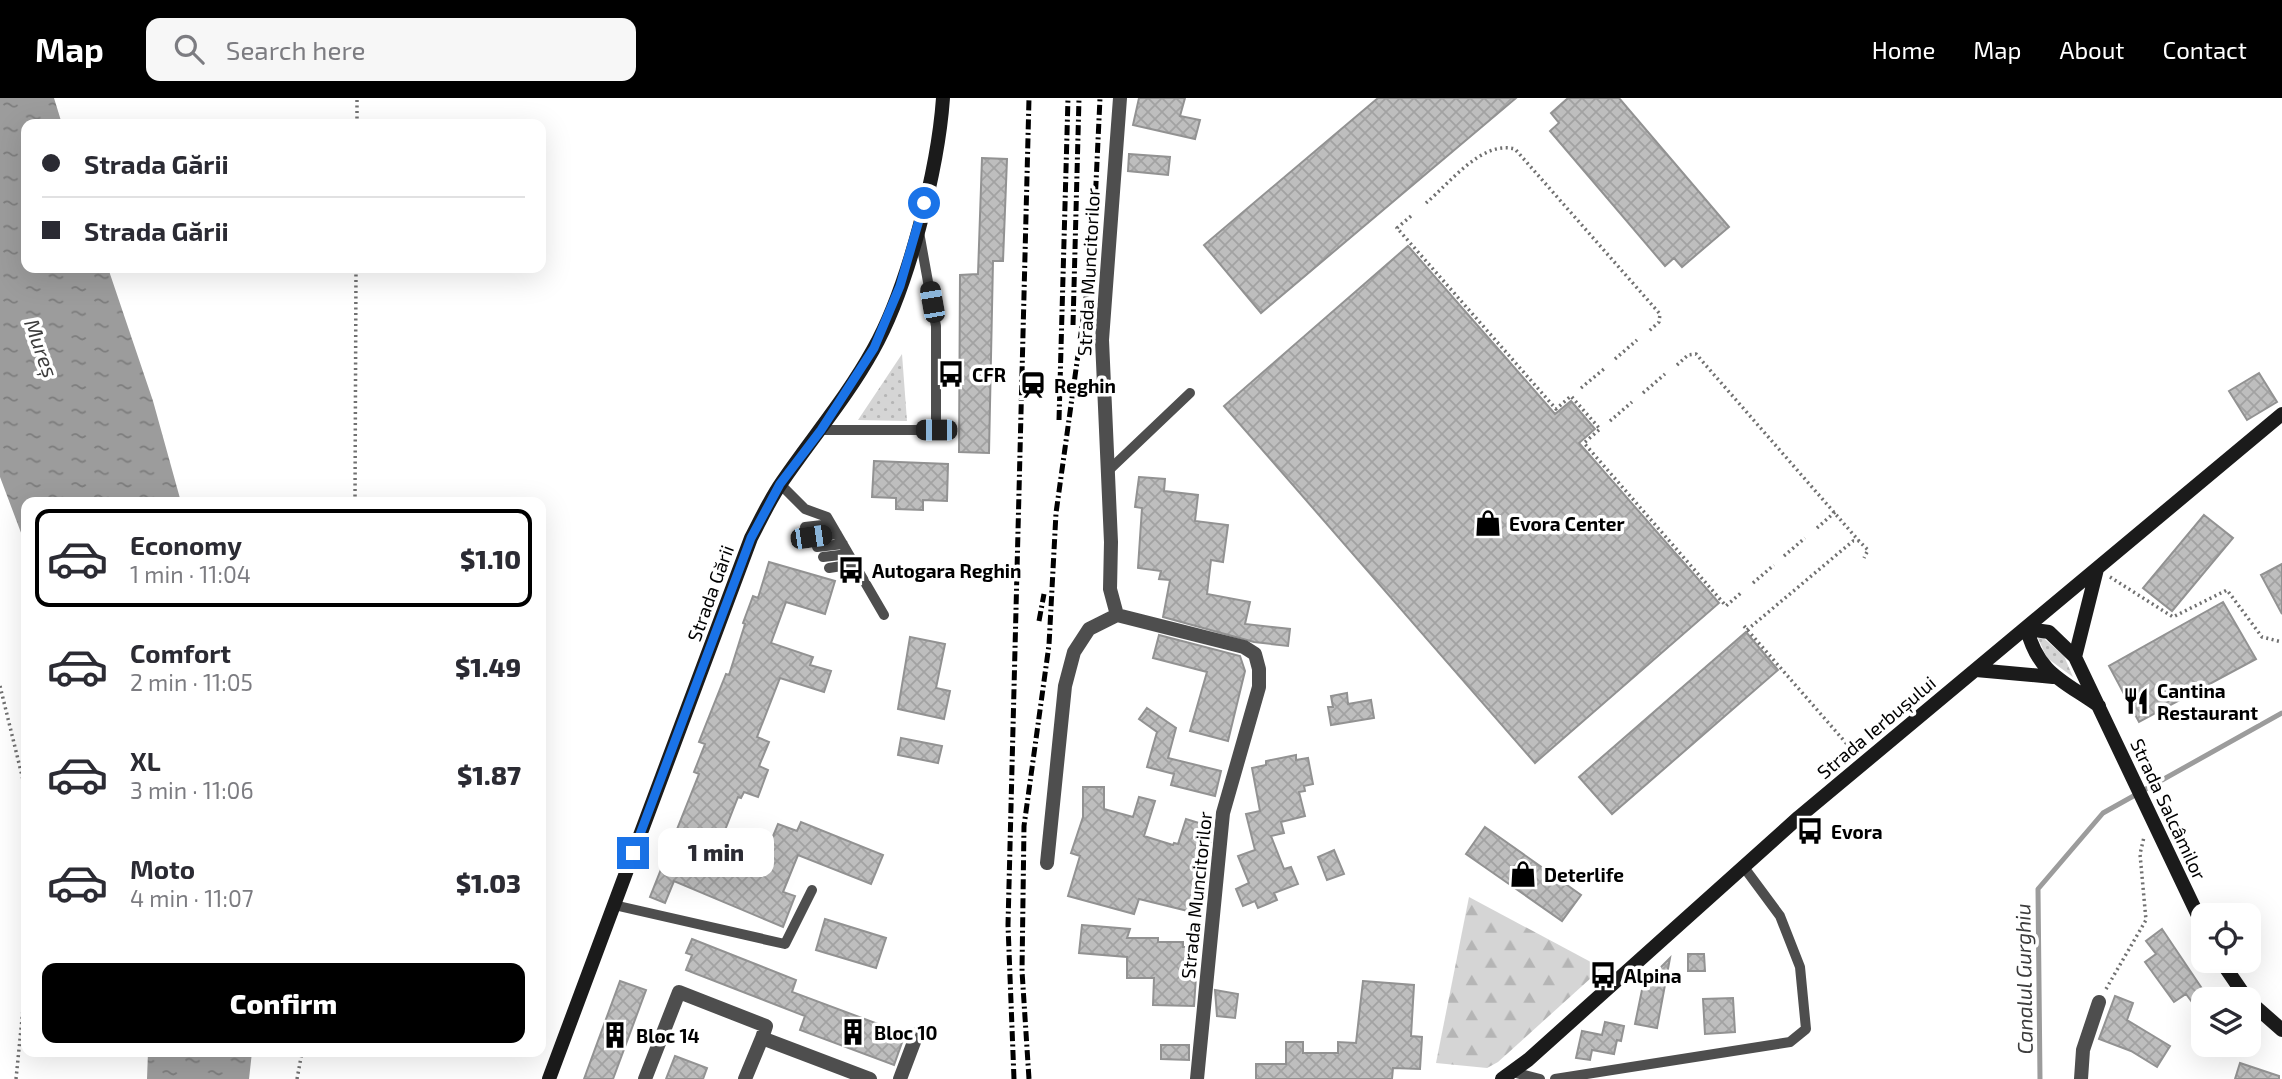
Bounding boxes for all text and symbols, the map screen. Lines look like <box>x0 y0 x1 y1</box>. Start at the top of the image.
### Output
search box <box>146 18 636 81</box>
text: Map <box>35 29 104 69</box>
icon: search <box>170 30 208 68</box>
text: Search here <box>226 34 365 65</box>
text: Home <box>1872 35 1935 64</box>
text: Map <box>1973 35 2021 64</box>
text: About <box>2059 35 2125 64</box>
text: Contact <box>2163 35 2247 64</box>
text: Strada Gării <box>84 148 229 179</box>
route start <box>908 187 940 219</box>
street label: Strada Muncitorilor <box>1072 187 1104 357</box>
text: Strada Gării <box>84 215 229 246</box>
car <box>919 279 946 325</box>
water label: Mureș <box>18 315 64 381</box>
bus stop icon: CFR <box>936 359 966 389</box>
place label: CFR <box>972 363 1006 386</box>
station icon: Reghin <box>1018 370 1048 400</box>
place label: Reghin <box>1054 374 1116 397</box>
car <box>916 420 958 441</box>
shop icon: Evora Center <box>1473 508 1503 538</box>
place label: Evora Center <box>1509 512 1625 535</box>
car <box>789 524 834 550</box>
icon: car <box>46 527 109 590</box>
text: Economy <box>130 529 242 560</box>
street label: Strada Gării <box>682 542 738 644</box>
text: $1.10 <box>460 543 521 574</box>
bus stop icon: Autogara Reghin <box>836 555 866 585</box>
place label: Autogara Reghin <box>872 559 1021 582</box>
text: 1 min · 11:04 <box>130 560 251 588</box>
icon: car <box>46 635 109 698</box>
text: Comfort <box>130 637 231 668</box>
text: $1.49 <box>455 651 521 682</box>
text: 2 min · 11:05 <box>130 668 253 696</box>
street label: Strada Ierbușului <box>1812 671 1941 785</box>
place label: Cantina Restaurant <box>2157 679 2258 724</box>
restaurant icon: Cantina Restaurant <box>2121 686 2151 716</box>
street label: Strada Salcâmilor <box>2126 735 2212 884</box>
icon: car <box>46 743 109 806</box>
text: XL <box>130 745 161 776</box>
text: $1.87 <box>457 759 521 790</box>
text: 3 min · 11:06 <box>130 776 254 804</box>
street label: Strada Muncitorilor <box>1176 810 1216 980</box>
bus stop icon: Evora <box>1795 816 1825 846</box>
place label: Evora <box>1831 820 1883 843</box>
callout: 1 min <box>658 828 773 878</box>
route end <box>617 837 649 869</box>
text: 1 min <box>688 838 744 866</box>
icon: car <box>46 851 109 914</box>
text: Moto <box>130 853 195 884</box>
shop icon: Deterlife <box>1508 859 1538 889</box>
place label: Deterlife <box>1544 863 1624 886</box>
text: $1.03 <box>456 867 521 898</box>
text: 4 min · 11:07 <box>130 884 254 912</box>
water label: Canalul Gurghiu <box>2009 903 2037 1055</box>
map controls <box>2191 903 2261 1057</box>
button: locate <box>2191 903 2261 973</box>
bus stop icon: Alpina <box>1588 960 1618 990</box>
button: Confirm <box>42 963 525 1043</box>
place label: Alpina <box>1624 964 1682 987</box>
button: layers <box>2191 987 2261 1057</box>
building icon: Bloc 10 <box>838 1017 868 1047</box>
building icon: Bloc 14 <box>600 1020 630 1050</box>
place label: Bloc 10 <box>874 1021 938 1044</box>
place label: Bloc 14 <box>636 1024 700 1047</box>

